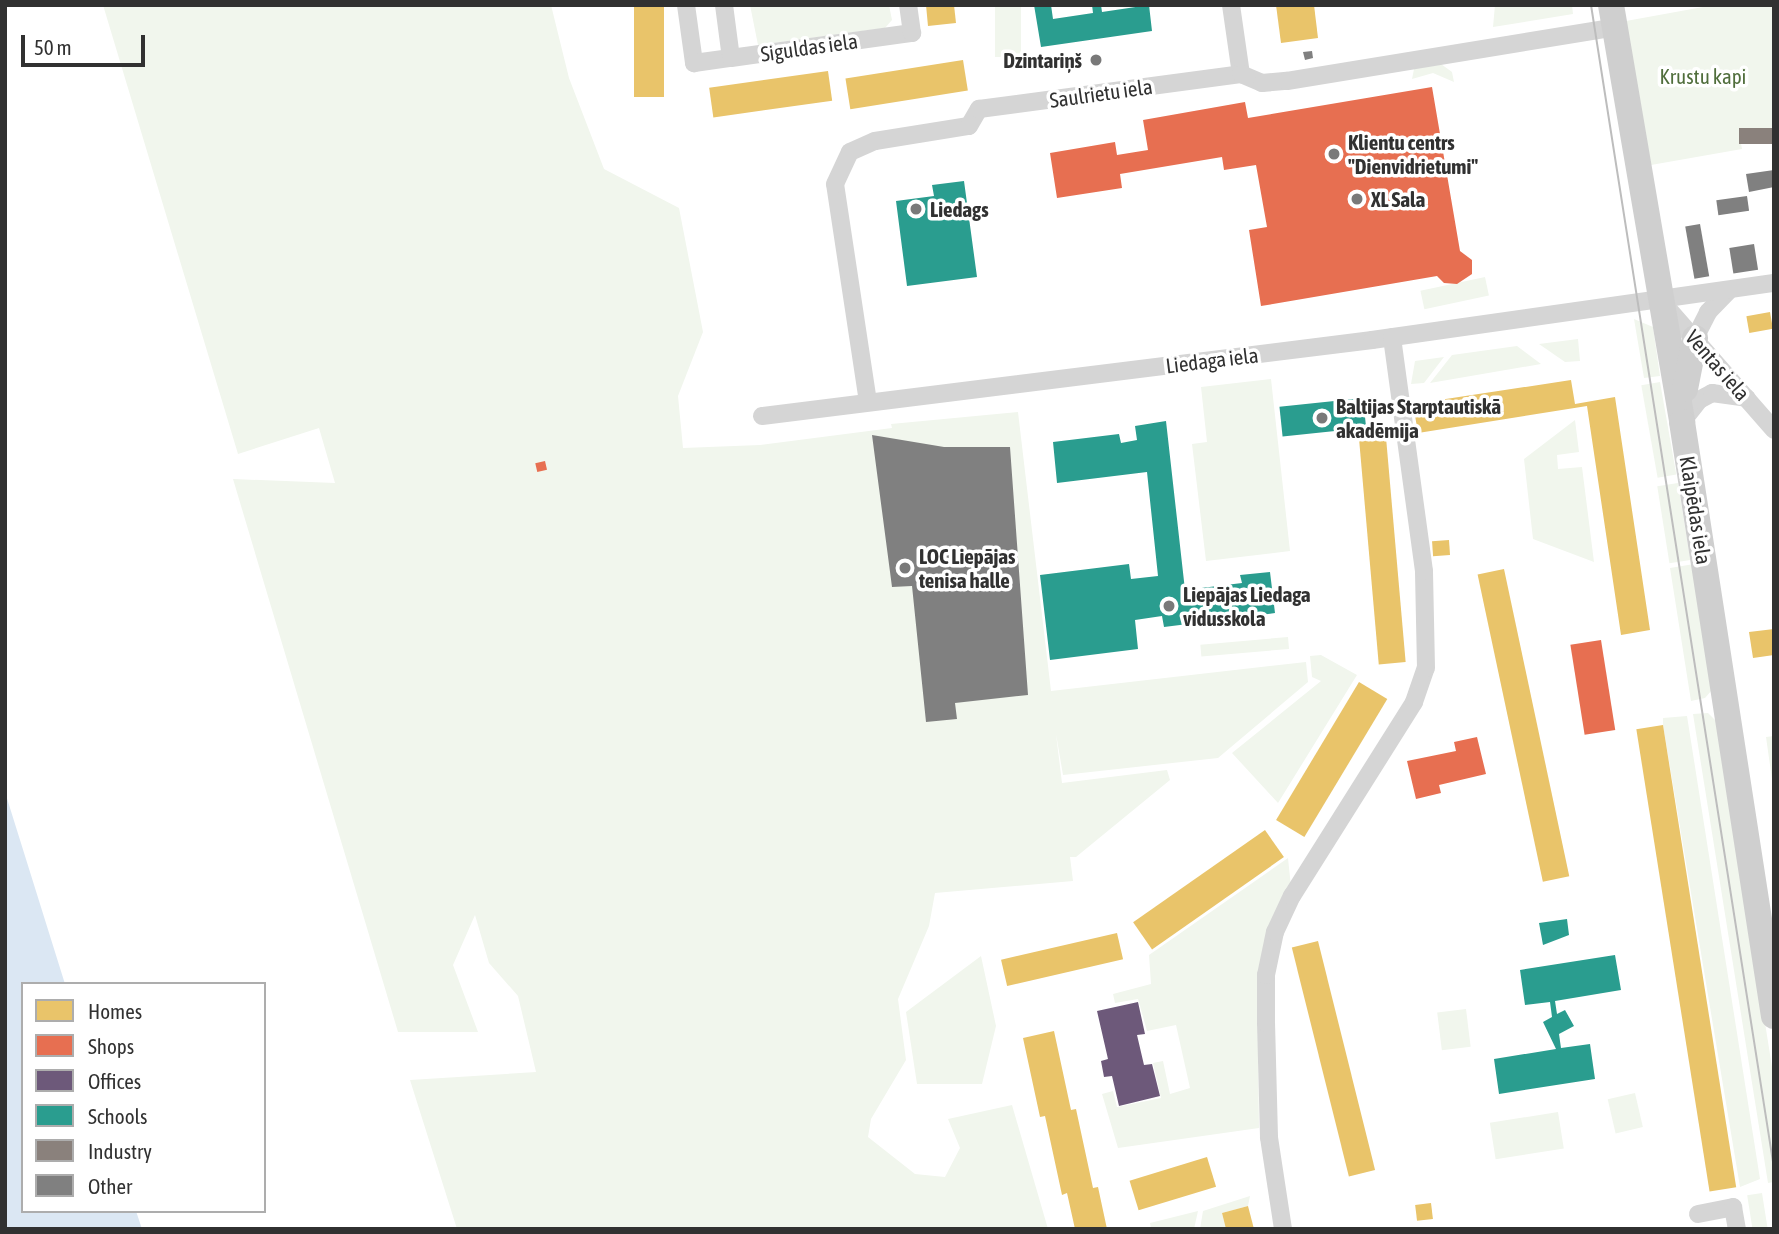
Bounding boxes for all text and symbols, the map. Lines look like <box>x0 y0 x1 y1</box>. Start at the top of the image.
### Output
scale bar <box>24 21 149 65</box>
street label: Siguldas iela <box>759 28 859 66</box>
text: 50 m <box>34 35 72 59</box>
place label: Dzintariņš <box>1003 47 1082 73</box>
marker: Dzintariņš <box>1088 52 1104 68</box>
park label: Krustu kapi <box>1660 63 1746 89</box>
street label: Saulrietu iela <box>1048 73 1154 113</box>
place label: Klientu centrs "Dienvidrietumi" <box>1348 129 1478 179</box>
marker: Klientu centrs "Dienvidrietumi" <box>1326 146 1342 162</box>
place label: XL Sala <box>1371 186 1425 212</box>
marker: XL Sala <box>1349 191 1365 207</box>
place label: Liedags <box>930 196 989 222</box>
marker: Liedags <box>908 201 924 217</box>
street label: Ventas iela <box>1681 325 1755 405</box>
street label: Liedaga iela <box>1164 342 1260 378</box>
place label: Baltijas Starptautiskā akadēmija <box>1336 393 1501 443</box>
marker: Baltijas Starptautiskā akadēmija <box>1314 410 1330 426</box>
street label: Klaipēdas iela <box>1675 454 1717 566</box>
place label: LOC Liepājas tenisa halle <box>919 543 1016 593</box>
marker: LOC Liepājas tenisa halle <box>897 560 913 576</box>
place label: Liepājas Liedaga vidusskola <box>1183 581 1311 631</box>
marker: Liepājas Liedaga vidusskola <box>1161 598 1177 614</box>
legend <box>21 982 266 1213</box>
text: Homes <box>88 999 142 1023</box>
text: Shops <box>88 1034 134 1058</box>
text: Offices <box>88 1069 141 1093</box>
text: Schools <box>88 1104 148 1128</box>
text: Industry <box>88 1139 152 1163</box>
text: Other <box>88 1174 132 1198</box>

